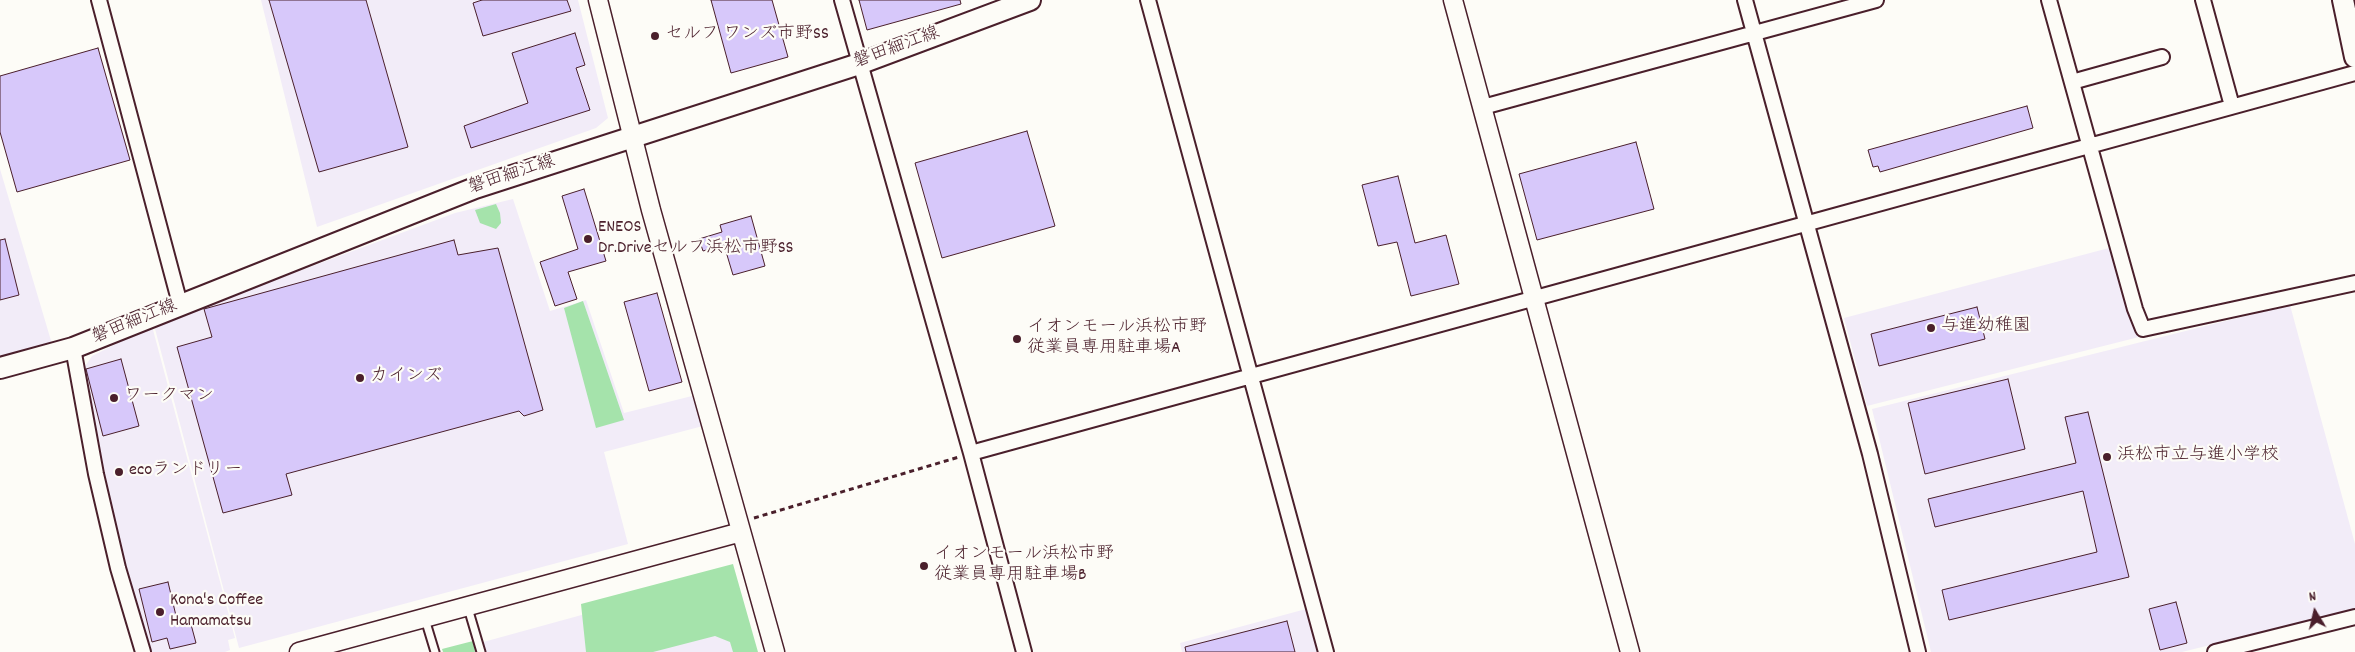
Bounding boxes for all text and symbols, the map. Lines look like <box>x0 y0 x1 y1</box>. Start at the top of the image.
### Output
street label: 磐田細江線 <box>851 23 943 75</box>
place label: セルフ ワンズ市野SS <box>665 25 829 47</box>
marker: セルフ ワンズ市野SS <box>649 30 661 42</box>
street label: 磐田細江線 <box>466 152 558 200</box>
place label: ENEOS Dr.Driveセルフ浜松市野SS <box>598 218 794 260</box>
marker: ENEOS Dr.Driveセルフ浜松市野SS <box>582 233 594 245</box>
street label: 磐田細江線 <box>89 296 181 350</box>
place label: 与進幼稚園 <box>1941 317 2031 339</box>
place label: イオンモール浜松市野 従業員専用駐車場A <box>1027 318 1207 360</box>
marker: 与進幼稚園 <box>1925 322 1937 334</box>
marker: イオンモール浜松市野 従業員専用駐車場A <box>1011 333 1023 345</box>
place label: カインズ <box>370 367 442 389</box>
marker: カインズ <box>354 372 366 384</box>
place label: ワークマン <box>124 387 214 409</box>
marker: ワークマン <box>108 392 120 404</box>
place label: 浜松市立与進小学校 <box>2117 446 2279 468</box>
marker: 浜松市立与進小学校 <box>2101 451 2113 463</box>
place label: ecoランドリー <box>129 461 242 483</box>
marker: ecoランドリー <box>113 466 125 478</box>
place label: イオンモール浜松市野 従業員専用駐車場B <box>934 545 1114 588</box>
marker: イオンモール浜松市野 従業員専用駐車場B <box>918 560 930 572</box>
north arrow <box>2290 587 2340 637</box>
text: N <box>2308 587 2318 608</box>
place label: Kona's Coffee Hamamatsu <box>170 591 263 634</box>
marker: Kona's Coffee Hamamatsu <box>154 606 166 618</box>

